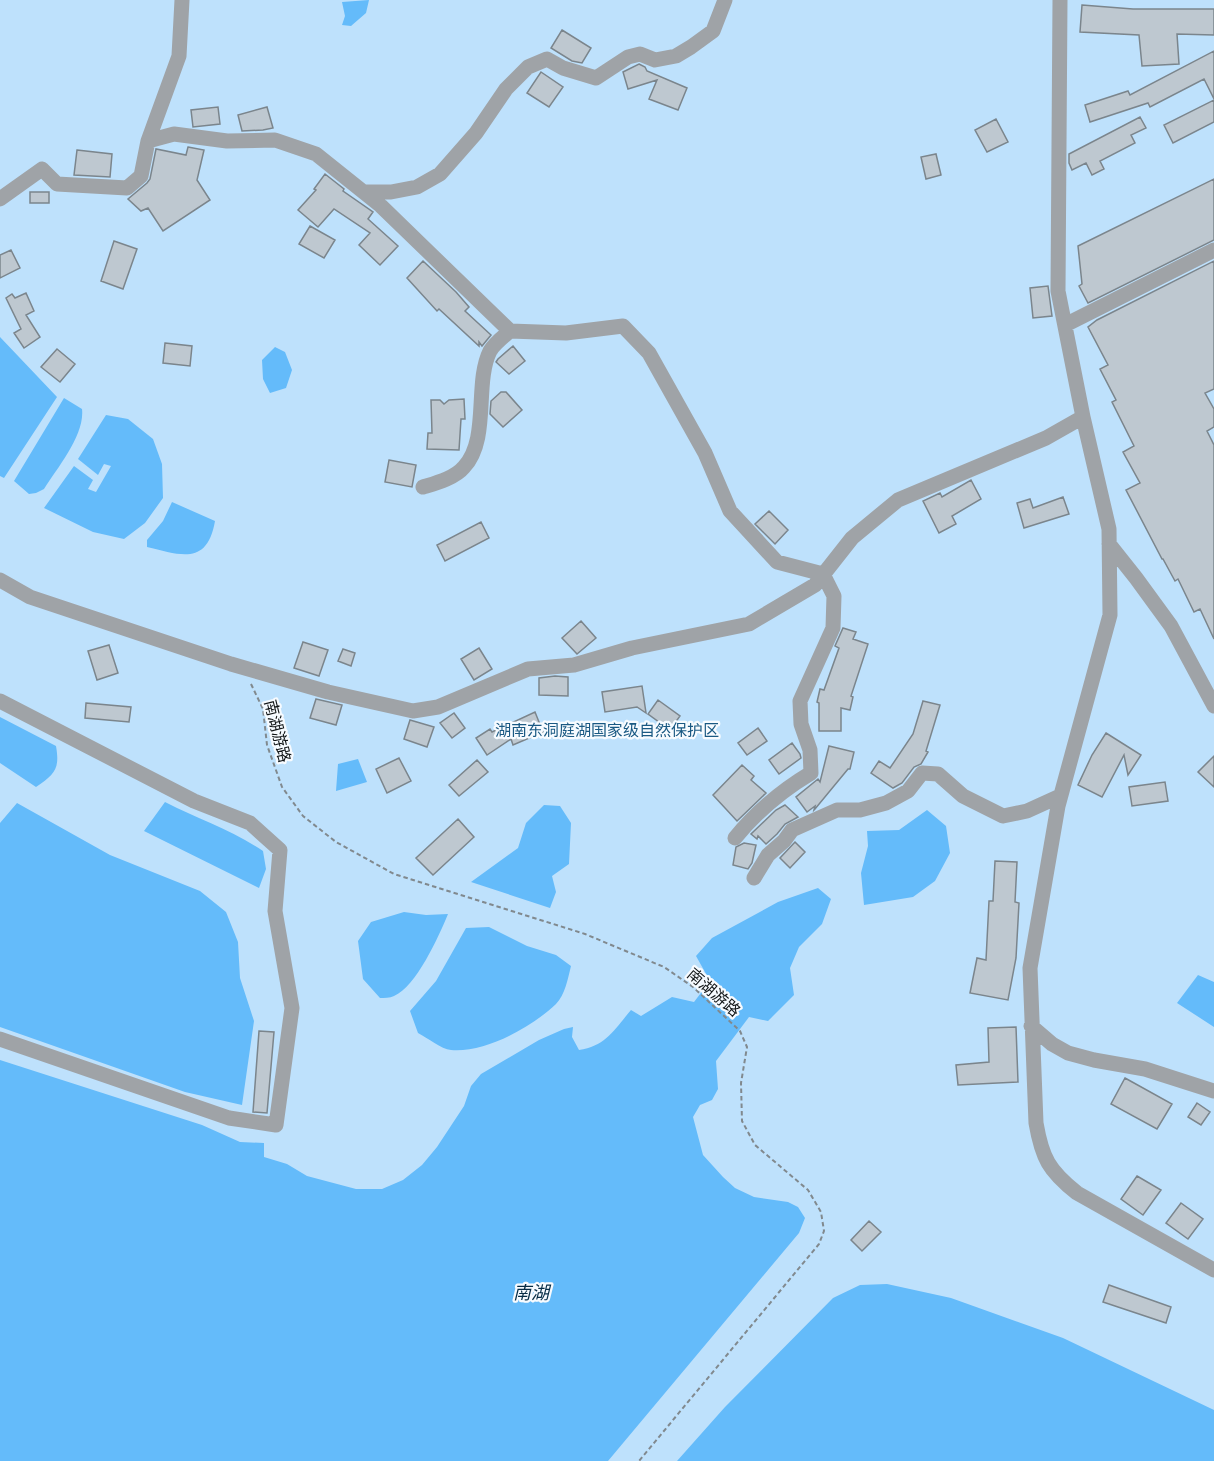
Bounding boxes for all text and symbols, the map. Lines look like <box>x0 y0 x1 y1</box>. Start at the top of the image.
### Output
street label: 南湖游路 <box>262 698 295 764</box>
park label: 湖南东洞庭湖国家级自然保护区 <box>495 720 719 739</box>
street label: 南湖游路 <box>684 963 745 1020</box>
water label: 南湖 <box>513 1281 552 1303</box>

